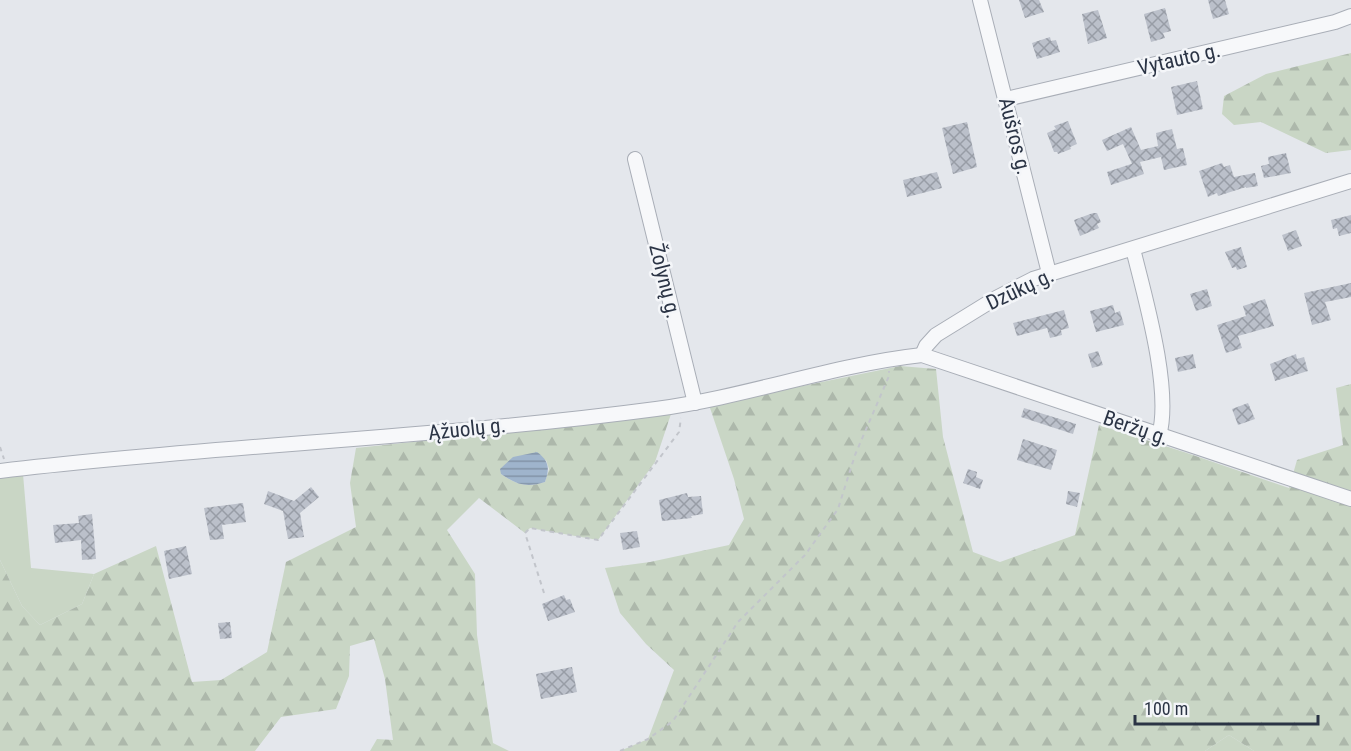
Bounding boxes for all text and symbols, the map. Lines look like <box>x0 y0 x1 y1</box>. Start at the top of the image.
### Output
street label: Vytauto g. <box>1135 38 1223 80</box>
street label: Aušros g. <box>994 95 1036 177</box>
street label: Žolynų g. <box>644 241 686 321</box>
street label: Dzūkų g. <box>982 263 1058 315</box>
street label: Beržų g. <box>1100 406 1172 450</box>
street label: Ąžuolų g. <box>427 413 507 445</box>
scale bar <box>1135 688 1318 726</box>
text: 100 m <box>1144 698 1188 719</box>

